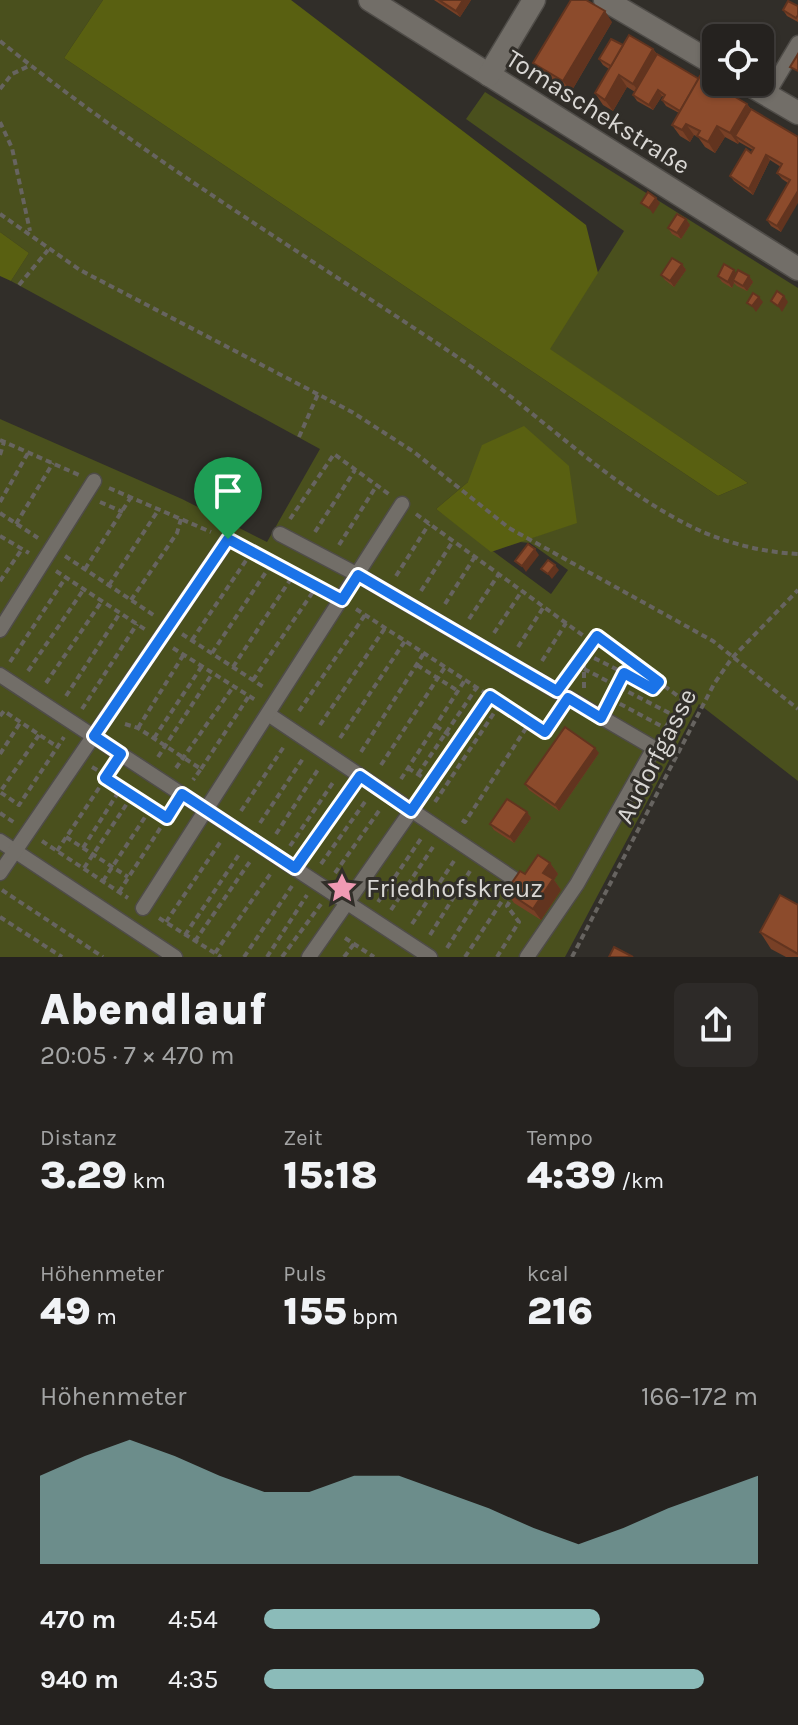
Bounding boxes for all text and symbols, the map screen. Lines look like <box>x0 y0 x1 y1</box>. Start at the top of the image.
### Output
map controls <box>702 24 774 96</box>
button: locate <box>702 24 774 96</box>
street label: Tomaschekstraße <box>500 43 696 181</box>
pin <box>194 457 262 539</box>
icon: arrive <box>206 469 250 513</box>
street label: Audorfgasse <box>609 683 703 829</box>
place icon: Friedhofskreuz <box>325 871 359 905</box>
place label: Friedhofskreuz <box>366 873 543 904</box>
button: share <box>674 983 758 1067</box>
text: Abendlauf <box>40 984 266 1035</box>
text: 20:05 · 7 × 470 m <box>40 1040 234 1071</box>
text: Distanz <box>40 1125 117 1151</box>
text: Zeit <box>283 1125 322 1151</box>
text: Tempo <box>527 1125 593 1151</box>
text: 3.29 <box>40 1151 127 1198</box>
text: 15:18 <box>283 1151 378 1198</box>
text: 4:39 <box>527 1151 616 1198</box>
text: km <box>127 1168 165 1194</box>
text: /km <box>616 1168 664 1194</box>
text: Höhenmeter <box>40 1261 164 1287</box>
text: Puls <box>283 1261 327 1287</box>
text: kcal <box>527 1261 569 1287</box>
text: 49 <box>40 1287 91 1334</box>
text: 155 <box>283 1287 347 1334</box>
text: 216 <box>527 1287 593 1334</box>
text: m <box>91 1304 117 1330</box>
text: bpm <box>347 1304 398 1330</box>
text: Höhenmeter <box>40 1381 187 1412</box>
text: 166–172 m <box>641 1381 758 1412</box>
text: 470 m <box>40 1604 116 1635</box>
text: 4:54 <box>168 1604 218 1635</box>
text: 940 m <box>40 1664 119 1695</box>
text: 4:35 <box>168 1664 219 1695</box>

